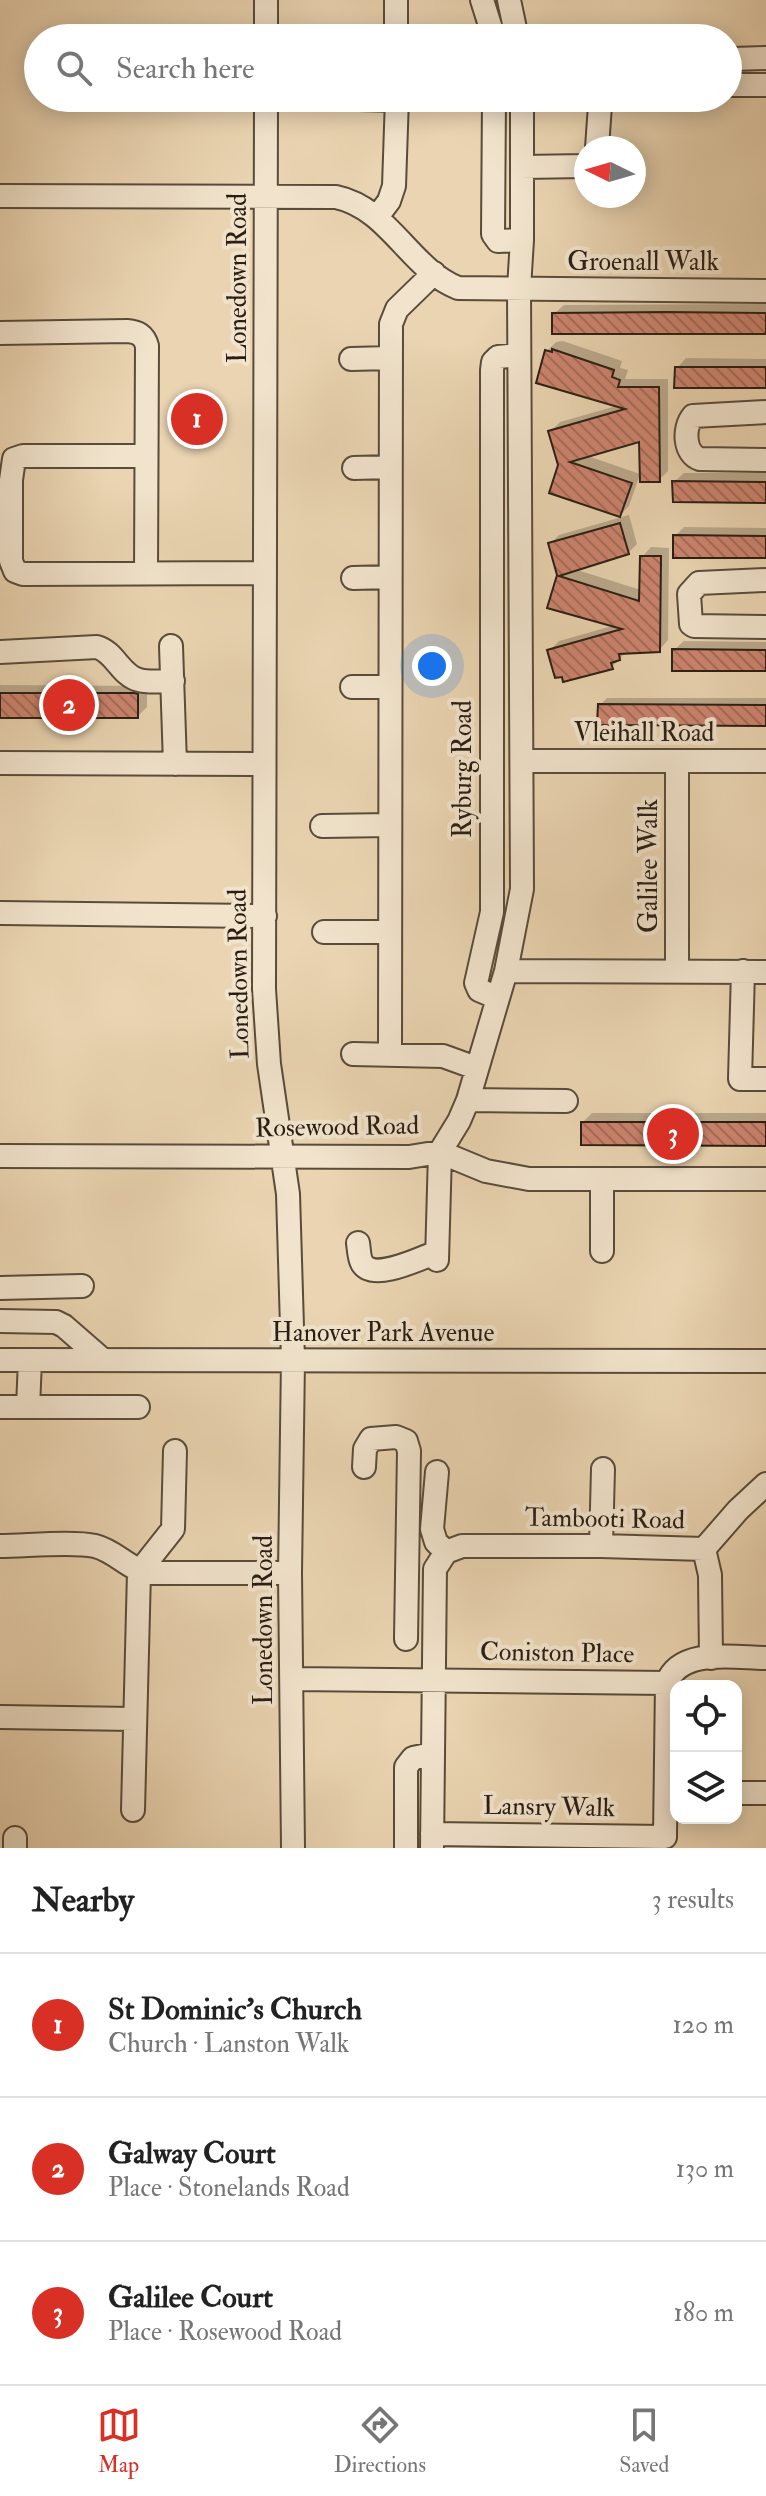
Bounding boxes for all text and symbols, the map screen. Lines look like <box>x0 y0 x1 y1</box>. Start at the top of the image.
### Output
search box <box>24 24 742 112</box>
icon: search <box>52 46 96 90</box>
text: Search here <box>116 50 255 87</box>
north arrow <box>574 136 646 208</box>
street label: Lonedown Road <box>222 193 254 363</box>
street label: Groenall Walk <box>567 246 719 278</box>
pin: 1 <box>171 389 223 449</box>
your location <box>412 646 452 686</box>
pin: 2 <box>43 675 95 735</box>
street label: Ryburg Road <box>447 700 479 838</box>
street label: Vleihall Road <box>574 717 715 749</box>
street label: Galilee Walk <box>633 799 665 933</box>
street label: Lonedown Road <box>222 888 256 1059</box>
pin: 3 <box>647 1104 699 1164</box>
street label: Rosewood Road <box>255 1110 420 1144</box>
street label: Hanover Park Avenue <box>272 1317 494 1349</box>
street label: Tambooti Road <box>525 1502 686 1536</box>
street label: Lonedown Road <box>248 1535 280 1705</box>
street label: Coniston Place <box>480 1636 635 1670</box>
map controls <box>670 1680 742 1824</box>
button: locate <box>670 1680 742 1752</box>
button: layers <box>670 1752 742 1824</box>
street label: Lansry Walk <box>483 1790 616 1824</box>
text: Nearby <box>32 1879 134 1922</box>
text: 3 results <box>652 1884 734 1916</box>
text: St Dominic's Church <box>108 1991 362 2028</box>
text: 1 <box>53 2009 63 2041</box>
text: 120 m <box>673 2009 734 2041</box>
text: Church · Lanston Walk <box>108 2028 349 2060</box>
text: Galway Court <box>108 2135 276 2172</box>
text: 2 <box>51 2153 65 2185</box>
text: 130 m <box>676 2153 734 2185</box>
text: Place · Stonelands Road <box>108 2172 350 2204</box>
text: Galilee Court <box>108 2279 273 2316</box>
text: 3 <box>53 2297 63 2329</box>
text: 180 m <box>674 2297 734 2329</box>
text: Place · Rosewood Road <box>108 2316 342 2348</box>
tab: Map <box>97 2403 141 2479</box>
tab: Directions <box>334 2403 426 2479</box>
tab: Saved <box>619 2403 669 2479</box>

